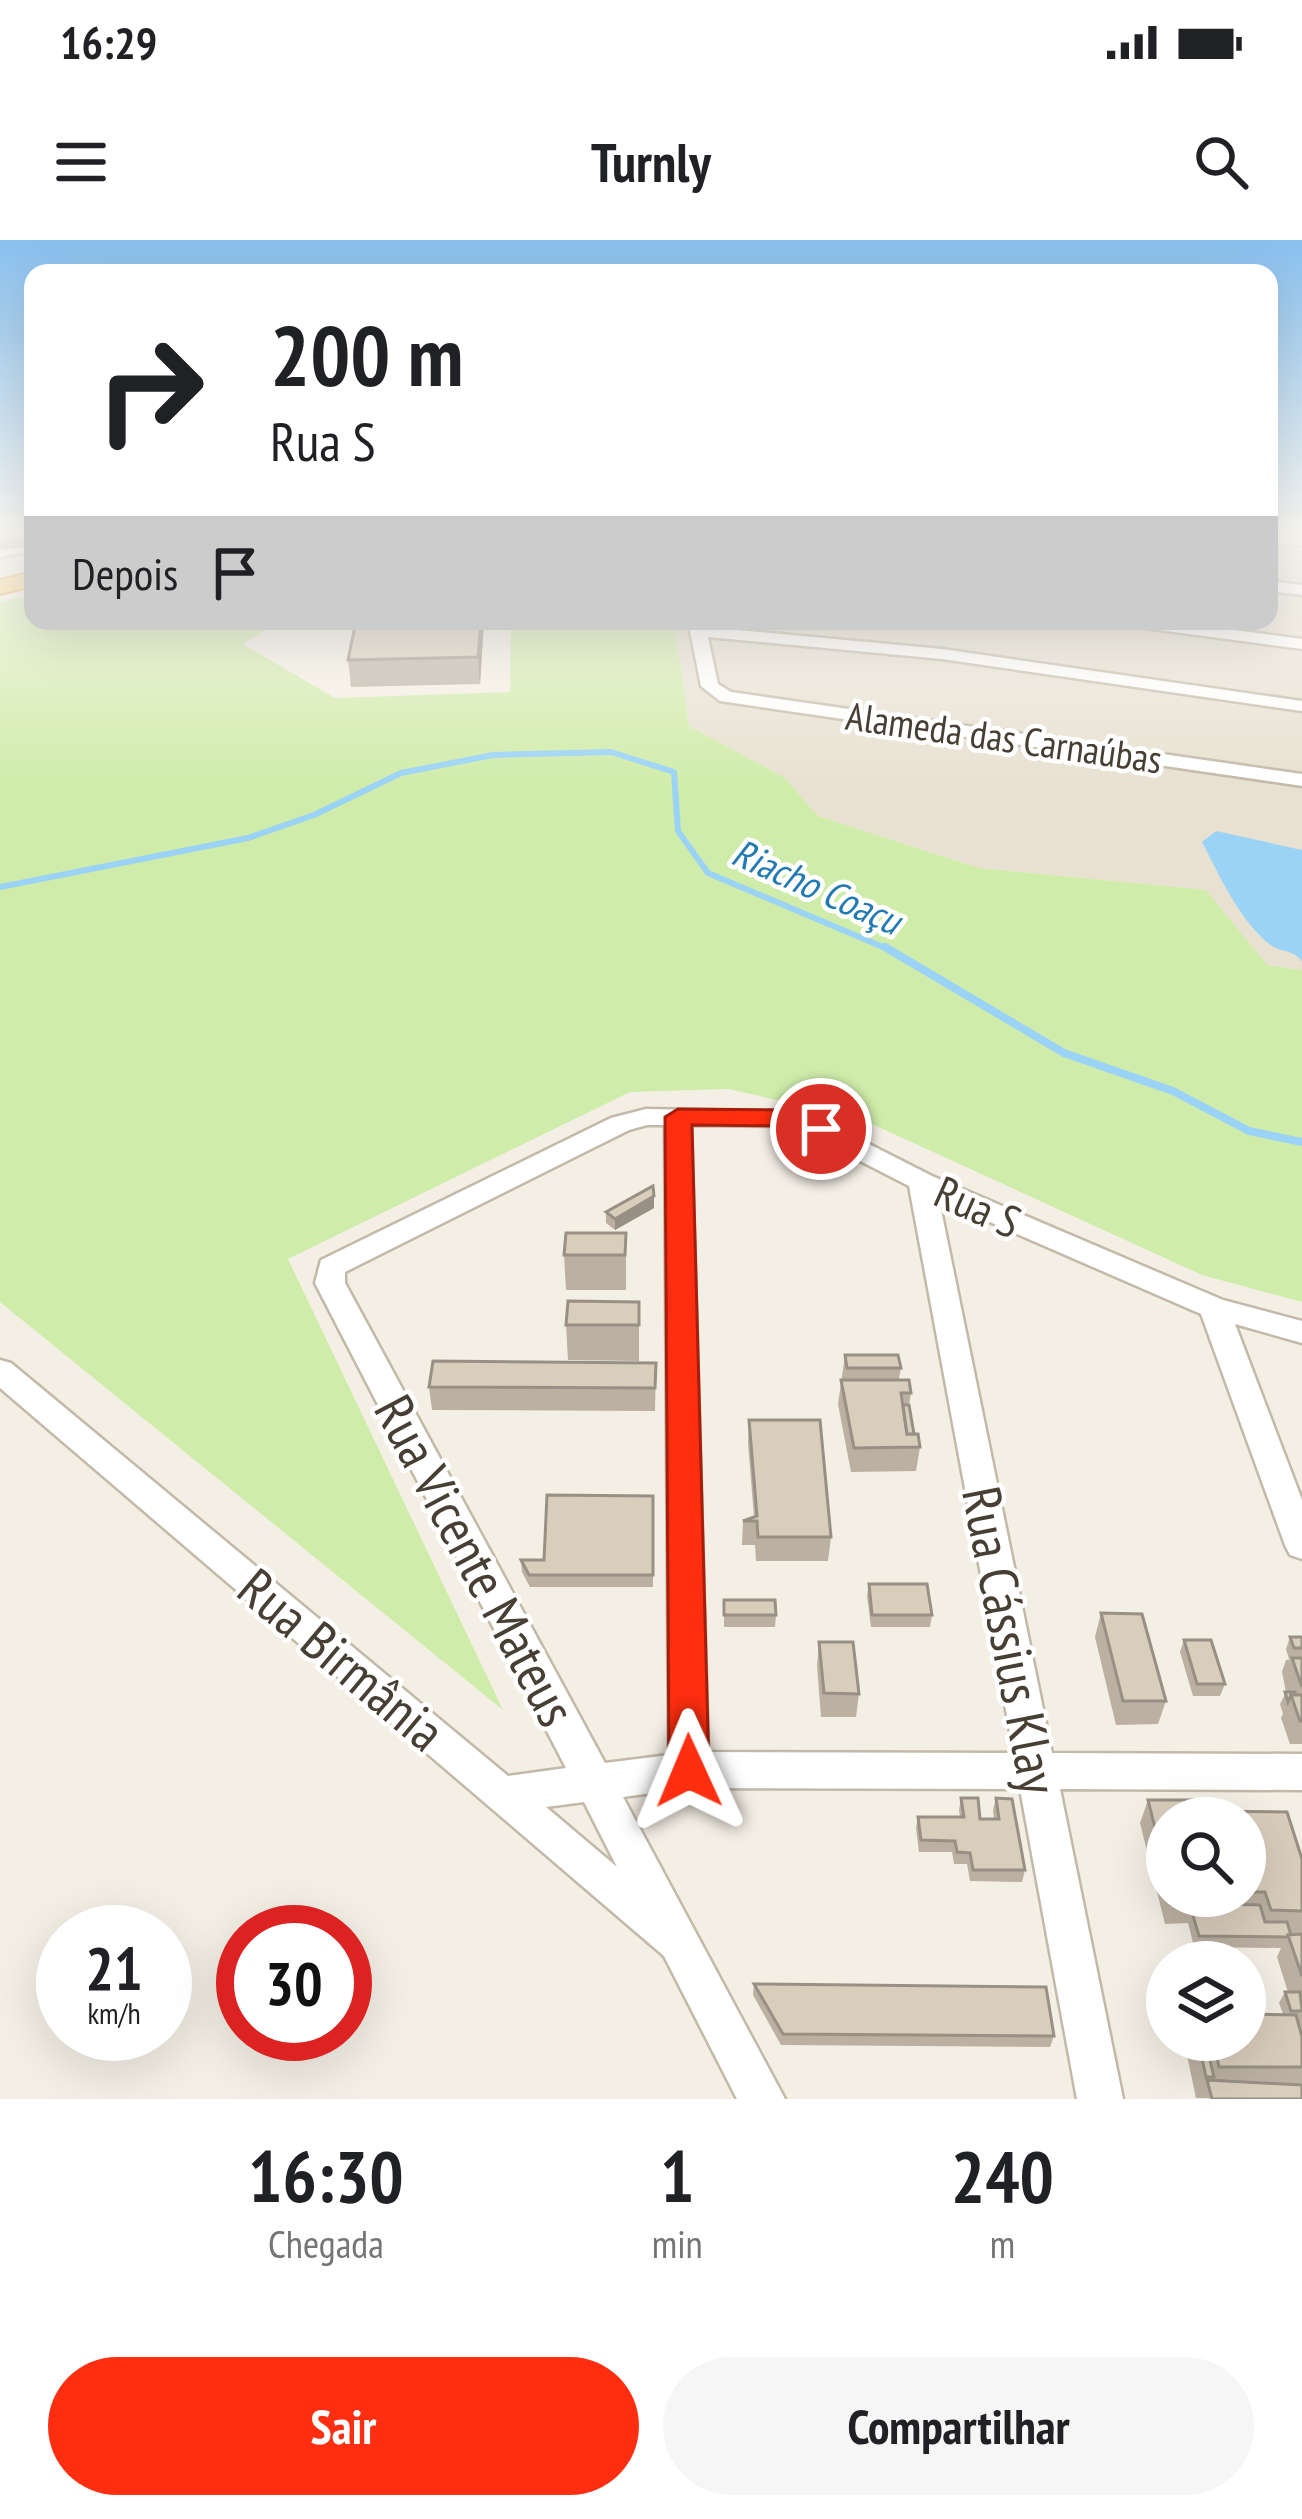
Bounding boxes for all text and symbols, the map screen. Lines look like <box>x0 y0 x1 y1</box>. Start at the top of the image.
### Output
text: 16:29 <box>60 13 157 71</box>
text: Turnly <box>591 127 711 197</box>
icon: menu <box>48 129 114 195</box>
icon: search <box>1188 129 1254 195</box>
text: 200 m <box>270 300 463 409</box>
icon: right <box>72 312 228 468</box>
text: Rua S <box>270 406 376 476</box>
icon: arrive <box>202 540 268 606</box>
text: Depois <box>72 544 178 602</box>
street label: Alameda das Carnaúbas <box>843 690 1165 784</box>
water label: Riacho Coaçu <box>725 826 912 947</box>
pin <box>770 1078 872 1180</box>
icon: arrive <box>788 1096 854 1162</box>
street label: Rua S <box>926 1162 1030 1250</box>
street label: Rua Vicente Mateus <box>359 1383 593 1737</box>
street label: Rua Cássius Klay <box>947 1481 1075 1800</box>
street label: Rua Birmânia <box>224 1552 460 1766</box>
position arrow <box>626 1708 752 1834</box>
map controls <box>1146 1797 1266 2061</box>
button: search <box>1146 1797 1266 1917</box>
speed limit sign: 30 <box>216 1905 372 2061</box>
text: 21 <box>85 1929 143 2007</box>
button: layers <box>1146 1941 1266 2061</box>
text: km/h <box>87 1993 141 2032</box>
text: 16:30 <box>248 2129 404 2222</box>
text: 1 <box>660 2129 694 2222</box>
text: 240 <box>951 2129 1054 2222</box>
text: Chegada <box>268 2218 384 2269</box>
text: min <box>652 2218 703 2269</box>
text: m <box>990 2218 1015 2269</box>
button: Sair <box>48 2357 639 2495</box>
button: Compartilhar <box>663 2357 1254 2495</box>

